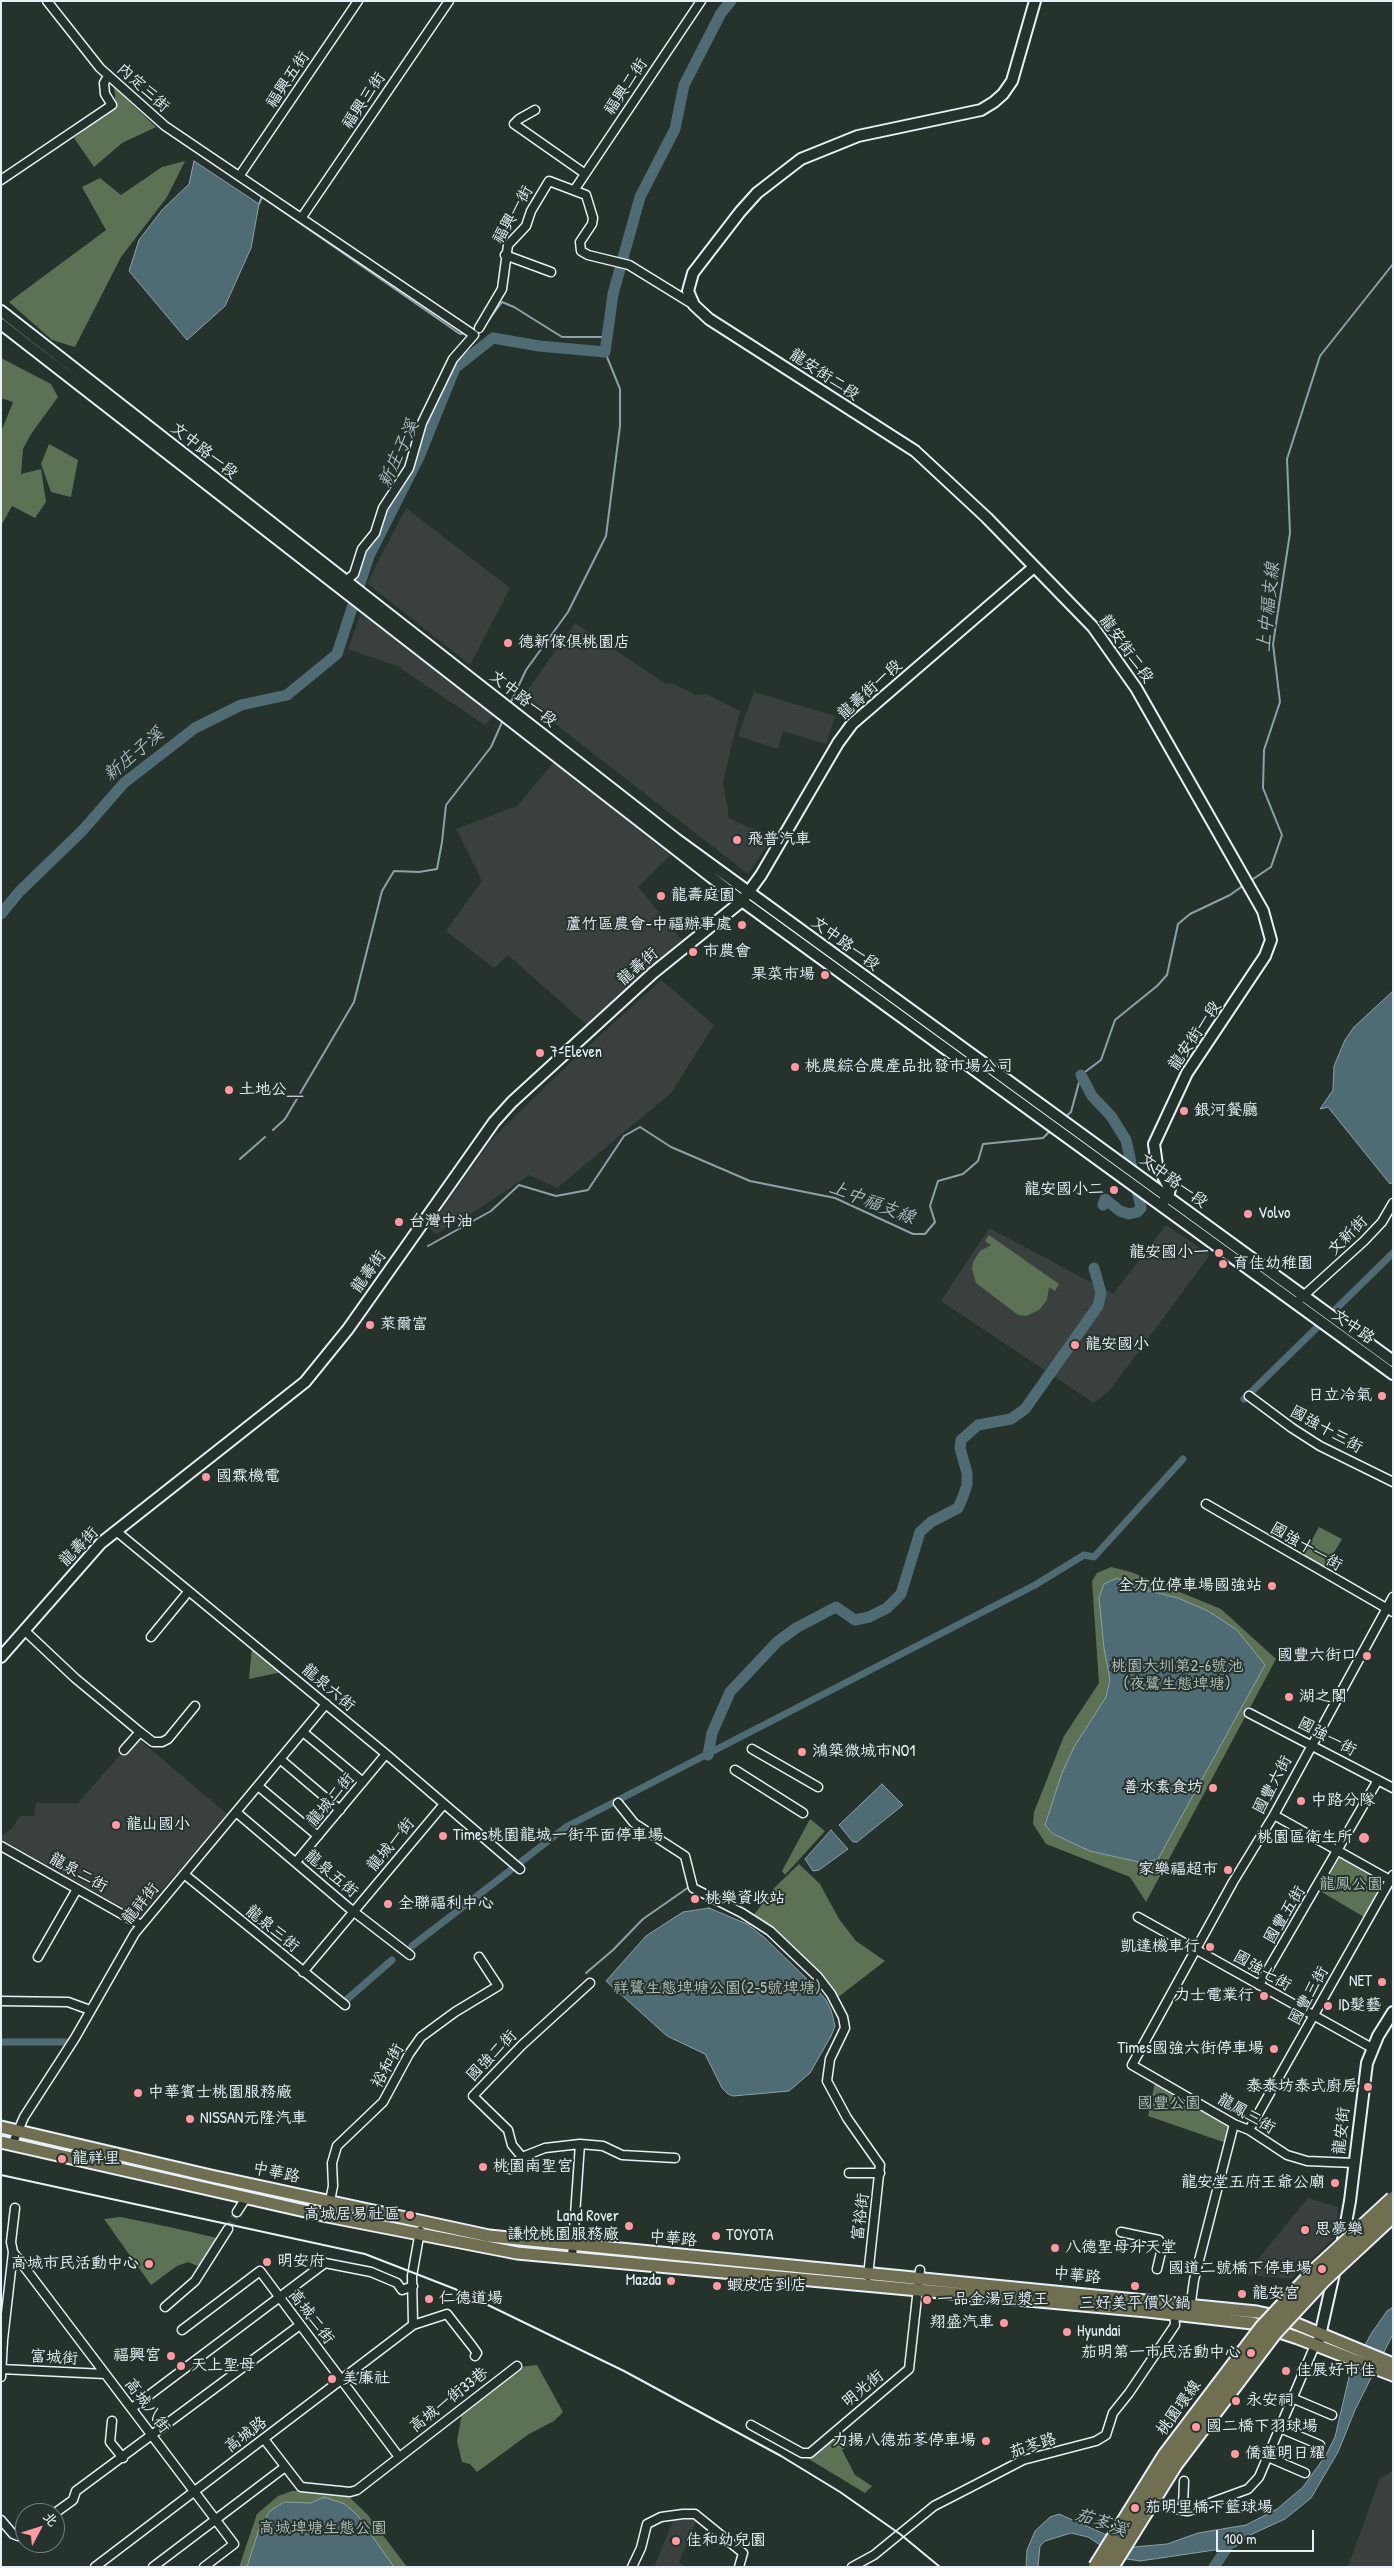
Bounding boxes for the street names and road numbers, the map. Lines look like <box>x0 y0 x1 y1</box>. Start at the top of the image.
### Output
street label: 福興五街 <box>262 48 314 112</box>
street label: 福興二街 <box>600 55 652 119</box>
street label: 內定三街 <box>113 59 173 117</box>
street label: 福興三街 <box>338 69 390 133</box>
street label: 福興一街 <box>489 182 537 248</box>
street label: 龍安街二段 <box>785 345 863 405</box>
street label: 文中路一段 <box>167 419 241 483</box>
street label: 龍安街二段 <box>1095 611 1157 687</box>
street label: 龍壽街一段 <box>834 656 906 724</box>
street label: 文中路一段 <box>486 667 560 731</box>
street label: 文中路一段 <box>807 913 883 975</box>
street label: 龍壽街 <box>614 944 662 990</box>
street label: 龍安街一段 <box>1165 997 1225 1075</box>
street label: 文中路一段 <box>1135 1150 1211 1212</box>
street label: 文新街 <box>1324 1212 1372 1260</box>
street label: 龍壽街 <box>347 1247 391 1297</box>
street label: 文中路 <box>1328 1305 1378 1349</box>
street label: 國強十三街 <box>1286 1402 1366 1458</box>
street label: 國強十一街 <box>1267 1519 1345 1575</box>
street label: 龍壽街 <box>55 1523 103 1571</box>
street label: 龍泉六街 <box>297 1660 359 1716</box>
street label: 國強一街 <box>1294 1714 1360 1760</box>
street label: 國豐六街 <box>1250 1752 1296 1818</box>
street label: 龍城二街 <box>303 1769 359 1831</box>
street label: 龍城一街 <box>363 1814 419 1876</box>
street label: 龍泉五街 <box>300 1846 362 1902</box>
street label: 龍泉二街 <box>45 1849 111 1897</box>
street label: 龍祥街 <box>118 1879 164 1929</box>
street label: 國豐五街 <box>1260 1883 1310 1947</box>
street label: 龍泉三街 <box>241 1901 303 1957</box>
street label: 國強七街 <box>1229 1947 1295 1995</box>
street label: 國豐三街 <box>1285 1963 1333 2029</box>
street label: 國強二街 <box>463 2026 521 2086</box>
street label: 裕和街 <box>368 2040 408 2092</box>
street label: 龍鳳三街 <box>1213 2090 1279 2138</box>
street label: 龍安街 <box>1330 2106 1354 2156</box>
street label: 中華路 <box>251 2159 301 2187</box>
street label: 富裕街 <box>849 2192 873 2242</box>
street label: 中華路 <box>648 2227 698 2251</box>
street label: 中華路 <box>1052 2264 1102 2288</box>
street label: 高城二街 <box>284 2286 338 2348</box>
street label: 富城街 <box>30 2347 78 2369</box>
street label: 高城一街33巷 <box>406 2363 492 2437</box>
street label: 明光街 <box>838 2366 888 2412</box>
street label: 高城八街 <box>120 2375 174 2437</box>
street label: 桃園環線 <box>1152 2376 1206 2440</box>
street label: 高城路 <box>221 2413 271 2457</box>
street label: 茄苳路 <box>1007 2429 1059 2463</box>

